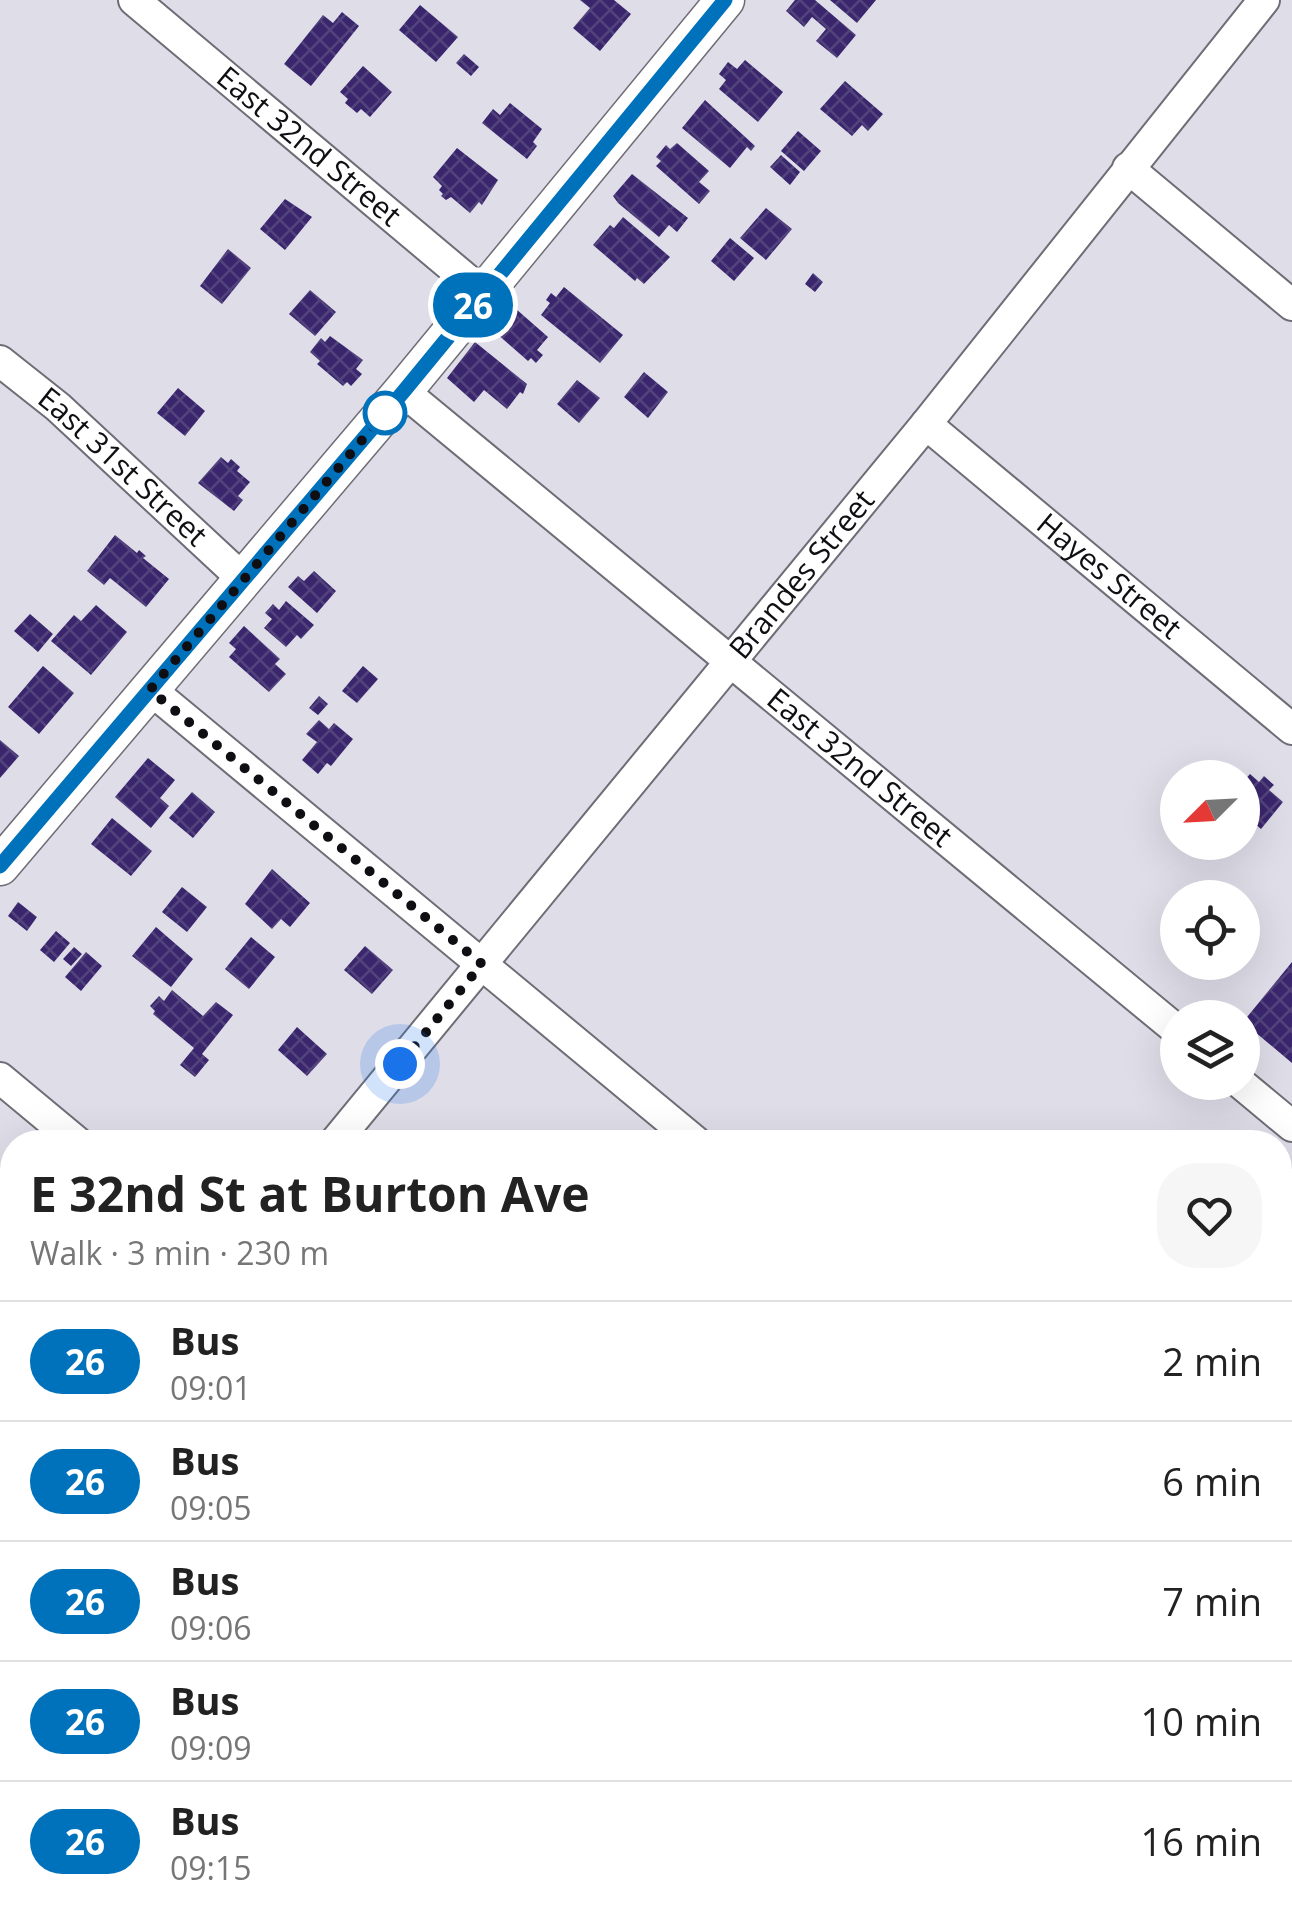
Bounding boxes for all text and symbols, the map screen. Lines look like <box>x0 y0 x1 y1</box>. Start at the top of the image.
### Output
street label: East 32nd Street <box>209 56 410 235</box>
line badge: 26 <box>428 272 518 338</box>
text: 26 <box>453 282 493 329</box>
street label: East 31st Street <box>30 377 217 555</box>
unlabelled marker <box>364 392 406 434</box>
street label: Brandes Street <box>719 480 883 667</box>
street label: Hayes Street <box>1029 503 1191 647</box>
street label: East 32nd Street <box>759 678 962 855</box>
north arrow <box>1160 760 1260 860</box>
map controls <box>1160 760 1260 1100</box>
button: locate <box>1160 880 1260 980</box>
button: layers <box>1160 1000 1260 1100</box>
your location <box>375 1039 425 1089</box>
text: E 32nd St at Burton Ave <box>30 1161 590 1226</box>
button: heart <box>1157 1163 1262 1268</box>
text: Walk · 3 min · 230 m <box>30 1231 329 1274</box>
text: Bus <box>170 1314 239 1366</box>
text: 2 min <box>1162 1335 1262 1387</box>
text: 26 <box>65 1338 105 1385</box>
text: 09:01 <box>170 1366 252 1409</box>
text: Bus <box>170 1434 239 1486</box>
text: 6 min <box>1162 1455 1262 1507</box>
text: 26 <box>65 1458 105 1505</box>
text: 09:05 <box>170 1486 252 1529</box>
text: Bus <box>170 1554 239 1606</box>
text: 7 min <box>1162 1575 1262 1627</box>
text: 26 <box>65 1578 105 1625</box>
text: 09:06 <box>170 1606 252 1649</box>
text: Bus <box>170 1674 239 1726</box>
text: 10 min <box>1141 1695 1262 1747</box>
text: 26 <box>65 1698 105 1745</box>
text: 09:09 <box>170 1726 252 1769</box>
text: Bus <box>170 1794 239 1846</box>
text: 16 min <box>1141 1815 1262 1867</box>
text: 26 <box>65 1818 105 1865</box>
text: 09:15 <box>170 1846 252 1889</box>

